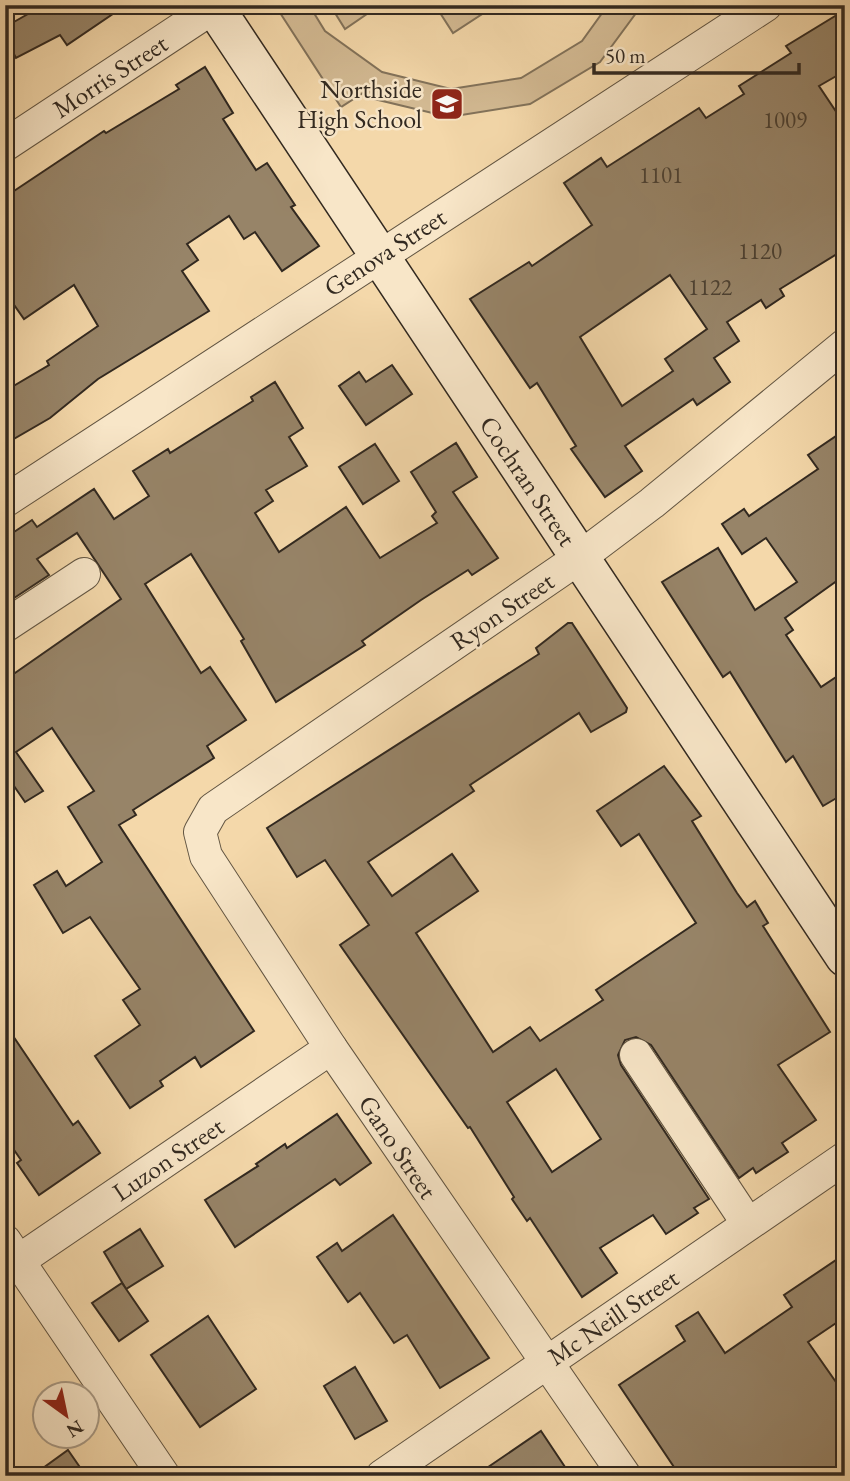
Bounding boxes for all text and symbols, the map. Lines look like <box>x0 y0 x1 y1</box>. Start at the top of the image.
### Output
street label: Morris Street <box>46 26 174 126</box>
scale bar <box>594 32 799 76</box>
text: 50 m <box>605 42 646 69</box>
place label: Northside High School <box>297 72 422 136</box>
school or university icon: Northside High School <box>428 85 466 123</box>
house number: 1009 <box>763 105 807 135</box>
house number: 1101 <box>639 160 683 190</box>
street label: Genova Street <box>317 200 453 304</box>
house number: 1120 <box>738 236 782 266</box>
house number: 1122 <box>688 272 732 302</box>
street label: Cochran Street <box>472 409 584 553</box>
street label: Ryon Street <box>443 564 561 658</box>
street label: Gano Street <box>351 1088 445 1206</box>
street label: Luzon Street <box>106 1109 230 1209</box>
street label: Mc Neill Street <box>541 1261 685 1373</box>
north arrow <box>32 1380 102 1450</box>
text: N <box>61 1414 88 1444</box>

